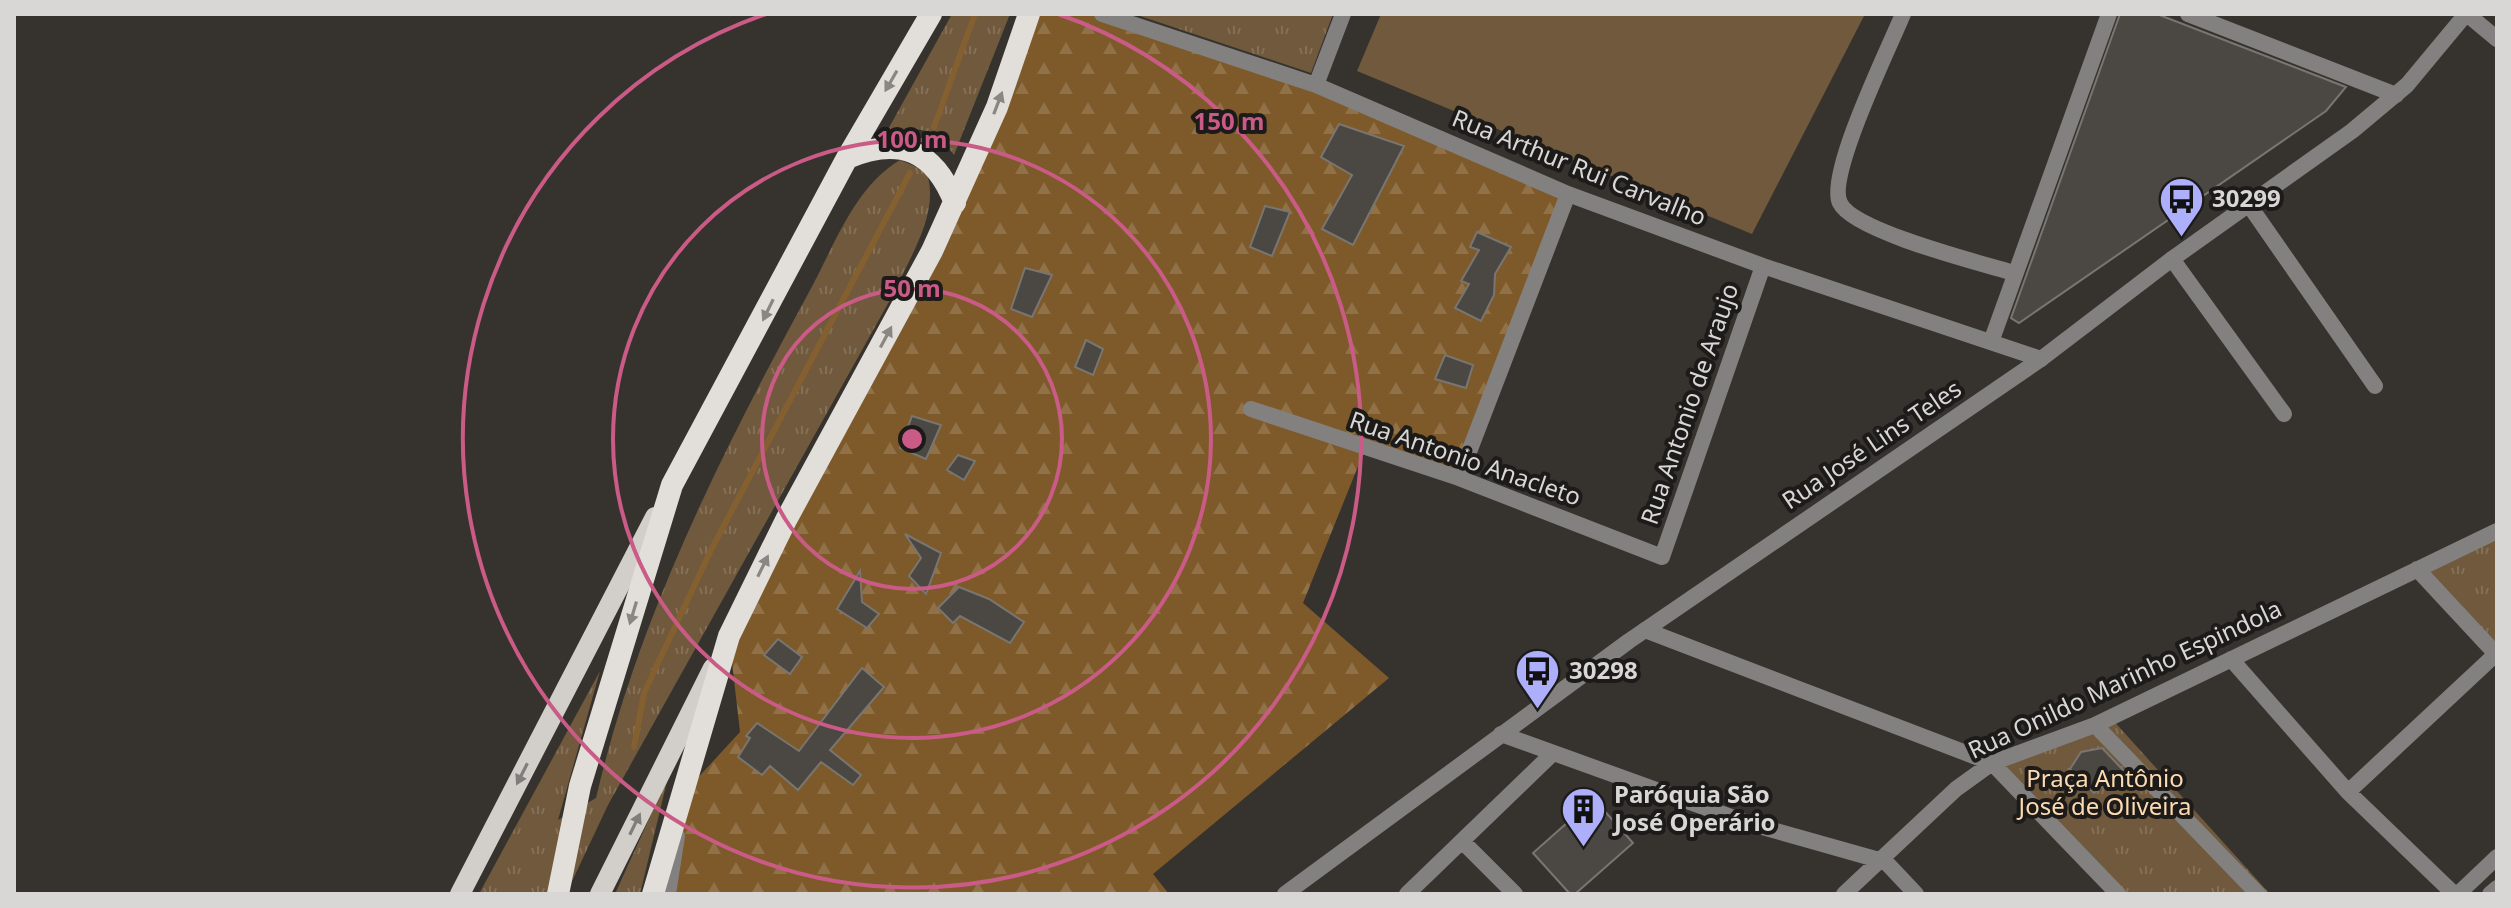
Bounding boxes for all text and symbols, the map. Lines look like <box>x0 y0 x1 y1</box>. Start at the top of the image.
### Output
one-way arrow <box>884 70 898 92</box>
one-way arrow <box>992 91 1005 115</box>
street label: Rua Arthur Rui Carvalho <box>1448 101 1711 233</box>
text: 150 m <box>1194 104 1264 137</box>
text: 100 m <box>877 122 947 155</box>
bus stop icon: 30299 <box>2157 175 2205 238</box>
place label: 30299 <box>2212 181 2281 214</box>
text: 50 m <box>883 271 941 304</box>
street label: Rua Antonio de Araujo <box>1632 279 1745 528</box>
one-way arrow <box>761 298 775 322</box>
one-way arrow <box>878 326 892 348</box>
street label: Rua José Lins Teles <box>1775 371 1967 516</box>
street label: Rua Antonio Anacleto <box>1345 402 1586 513</box>
centre of rings <box>898 425 926 453</box>
one-way arrow <box>756 555 770 578</box>
street label: Rua Onildo Marinho Espindola <box>1962 591 2286 766</box>
one-way arrow <box>626 602 639 626</box>
bus stop icon: 30298 <box>1514 647 1562 710</box>
place label: 30298 <box>1569 653 1638 686</box>
park label: Praça Antônio José de Oliveira <box>2017 761 2191 822</box>
one-way arrow <box>515 763 529 786</box>
place label: Paróquia São José Operário <box>1612 777 1776 838</box>
building icon: Paróquia São José Operário <box>1559 785 1607 848</box>
one-way arrow <box>628 813 642 836</box>

